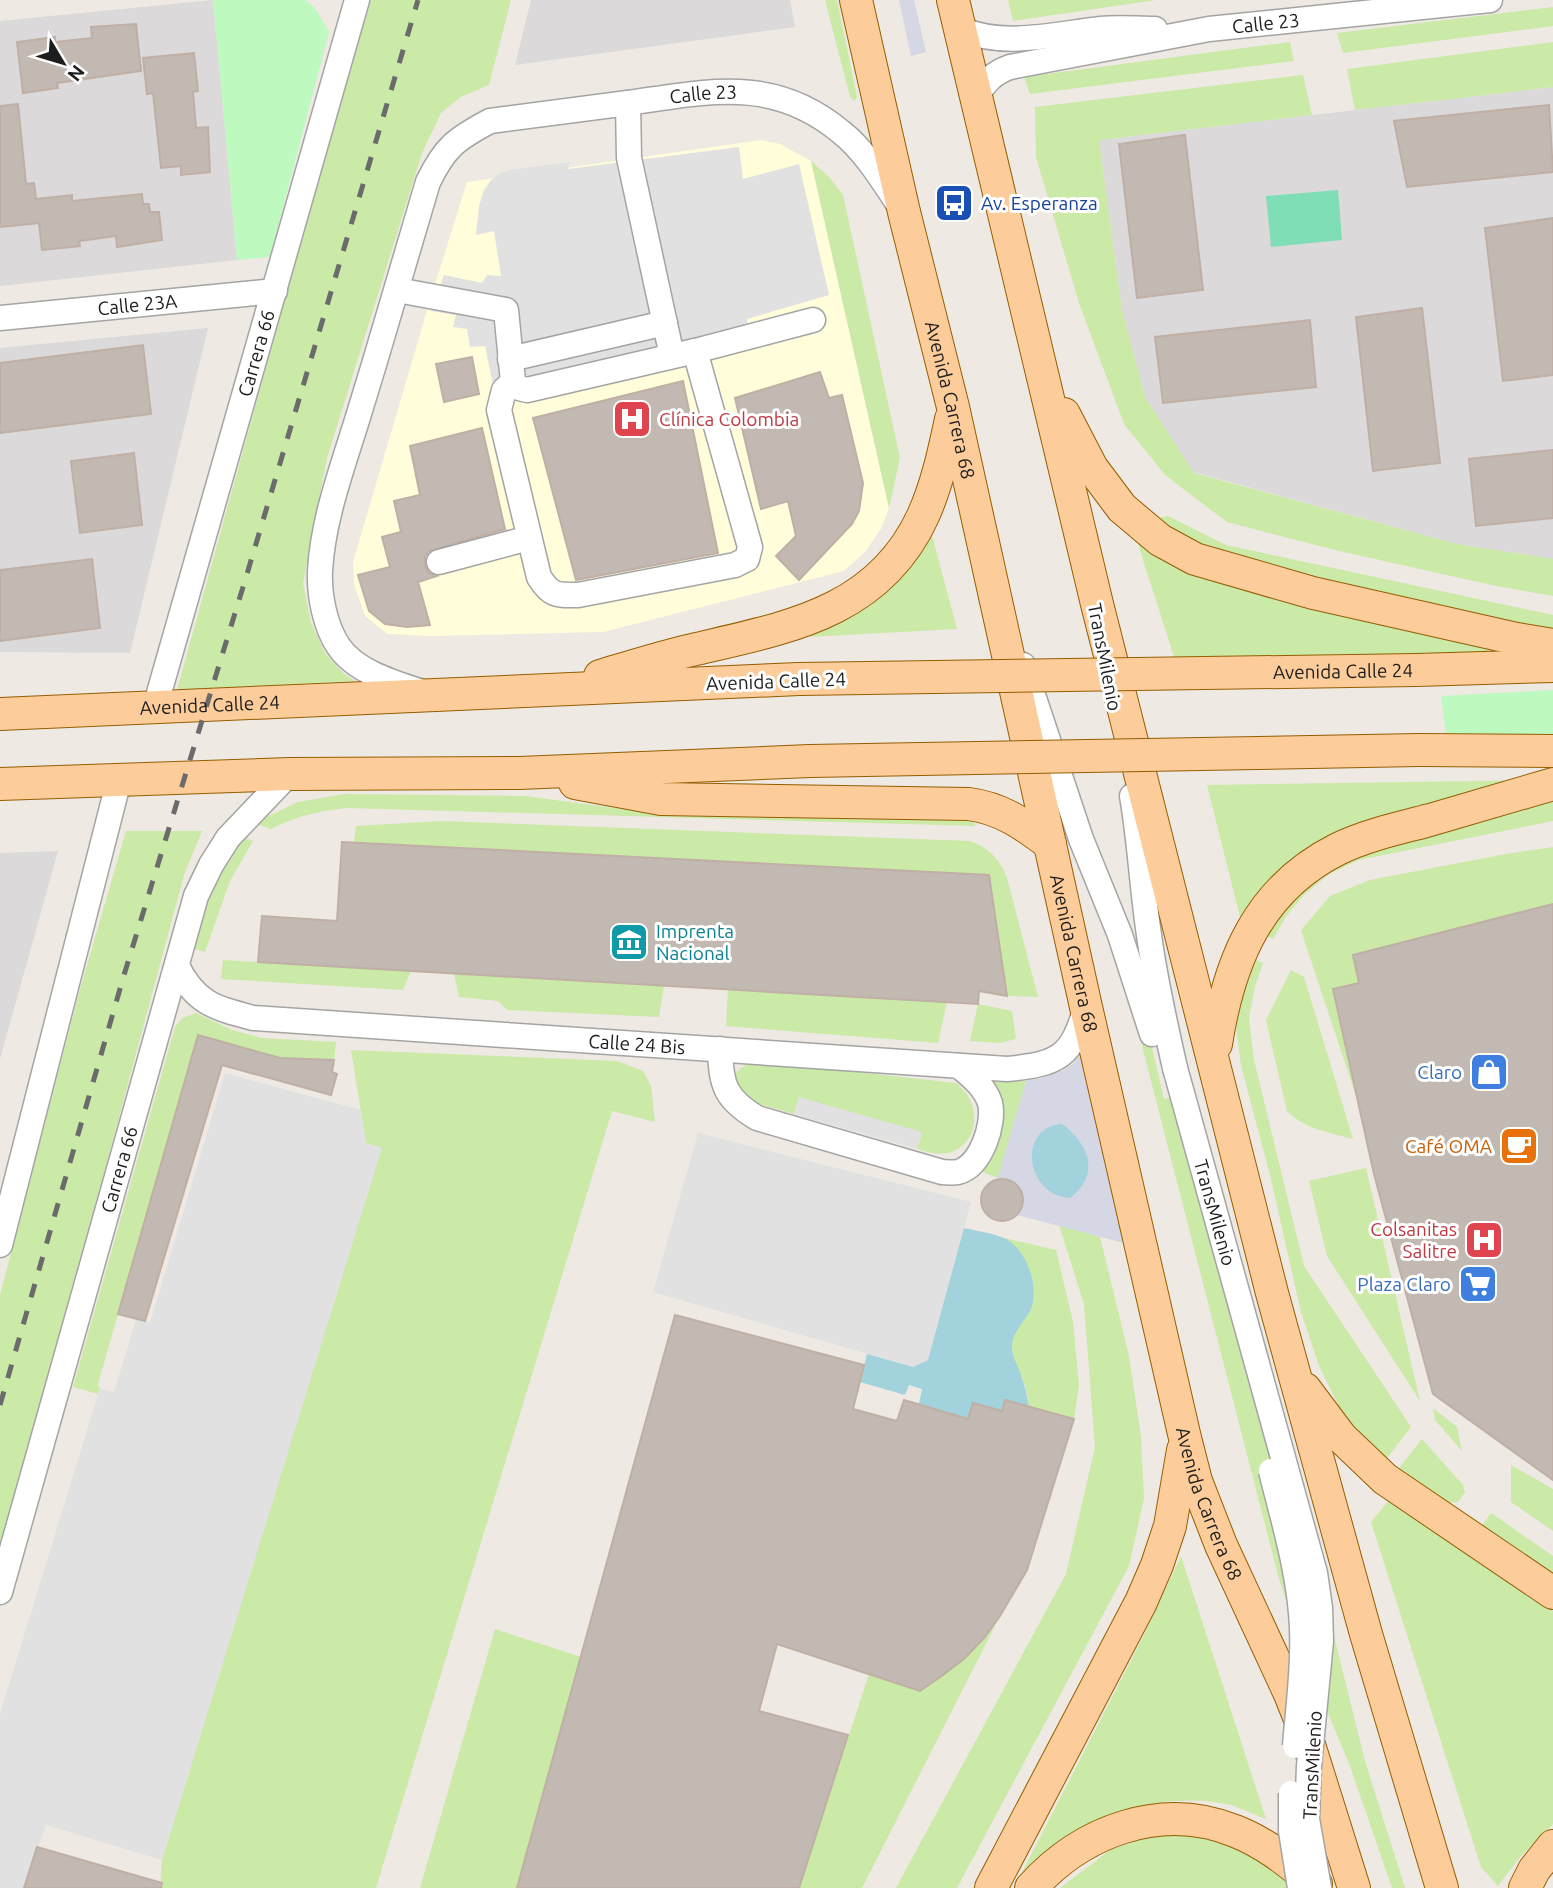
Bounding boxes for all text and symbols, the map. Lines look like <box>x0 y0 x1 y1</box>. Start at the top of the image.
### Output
street label: Calle 23 <box>1231 9 1300 38</box>
north arrow <box>28 28 98 98</box>
text: N <box>63 61 89 86</box>
street label: Calle 23 <box>668 81 737 108</box>
bus stop icon: Av. Esperanza <box>933 182 975 224</box>
place label: Av. Esperanza <box>981 192 1098 214</box>
street label: Calle 23A <box>96 290 179 319</box>
street label: Carrera 66 <box>233 307 279 399</box>
street label: Avenida Carrera 68 <box>921 319 980 481</box>
hospital icon: Clínica Colombia <box>611 398 653 440</box>
place label: Clínica Colombia <box>659 408 799 430</box>
street label: TransMilenio <box>1084 601 1126 713</box>
street label: Avenida Calle 24 <box>1273 659 1413 683</box>
street label: Avenida Calle 24 <box>706 668 846 694</box>
street label: Avenida Calle 24 <box>139 691 280 719</box>
street label: Avenida Carrera 68 <box>1046 872 1103 1035</box>
place label: Imprenta Nacional <box>656 920 734 964</box>
museum icon: Imprenta Nacional <box>608 921 650 963</box>
street label: Calle 24 Bis <box>588 1030 686 1058</box>
shop icon: Claro <box>1468 1051 1510 1093</box>
place label: Claro <box>1417 1061 1462 1083</box>
street label: Carrera 66 <box>96 1124 142 1215</box>
cafe icon: Café OMA <box>1498 1125 1540 1167</box>
place label: Café OMA <box>1405 1135 1493 1157</box>
street label: TransMilenio <box>1190 1157 1240 1268</box>
place label: Colsanitas Salitre <box>1370 1218 1457 1262</box>
hospital icon: Colsanitas Salitre <box>1463 1219 1505 1261</box>
supermarket icon: Plaza Claro <box>1457 1263 1499 1305</box>
place label: Plaza Claro <box>1357 1273 1451 1295</box>
street label: Avenida Carrera 68 <box>1172 1425 1247 1584</box>
street label: TransMilenio <box>1298 1710 1326 1820</box>

